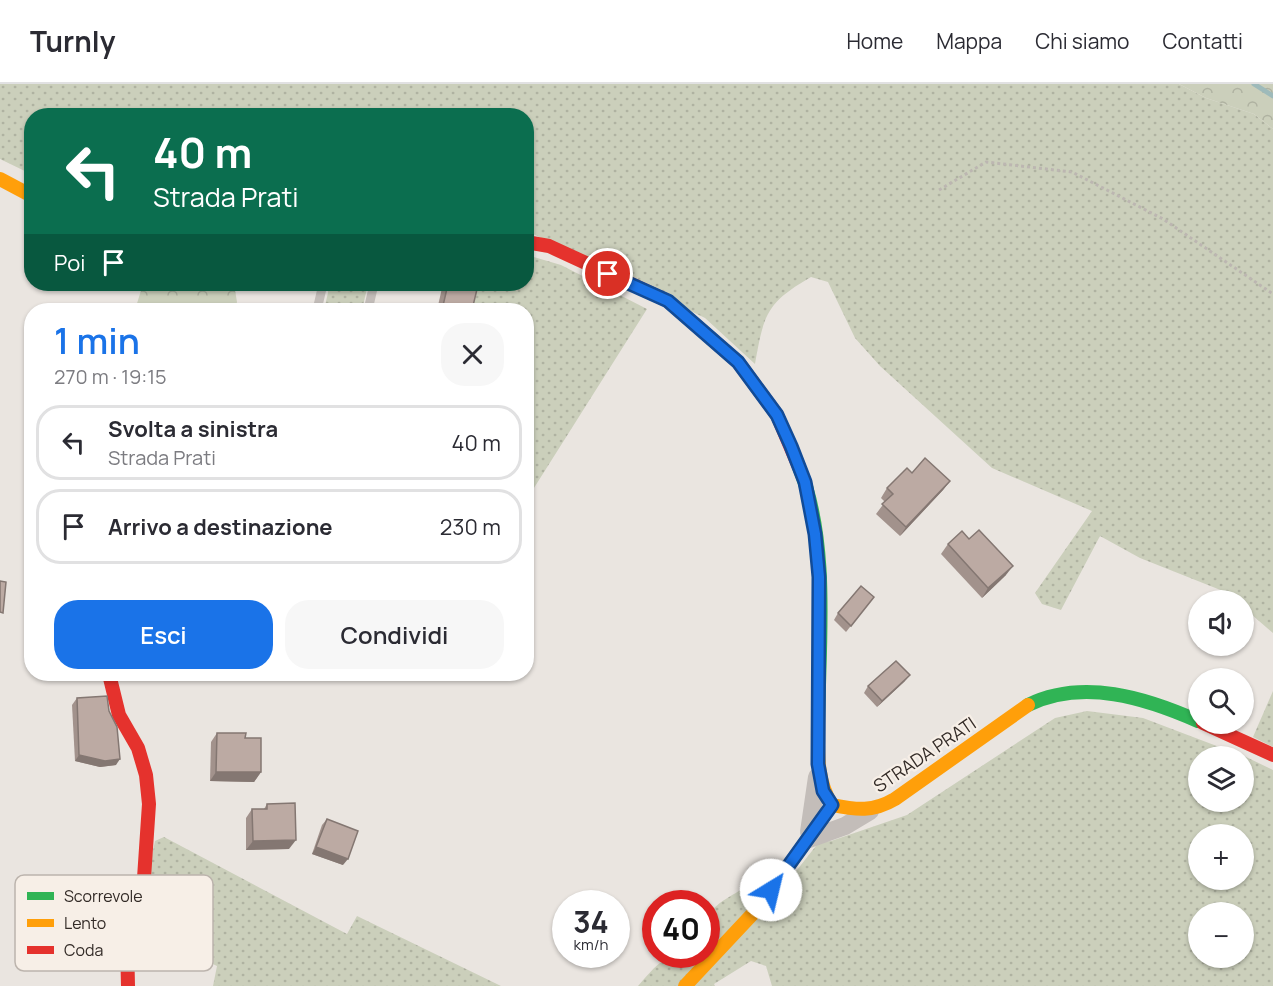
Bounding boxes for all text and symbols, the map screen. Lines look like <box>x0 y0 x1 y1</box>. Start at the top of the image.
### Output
text: Turnly <box>30 22 115 60</box>
text: Home <box>846 27 903 55</box>
text: Mappa <box>936 27 1002 55</box>
text: Chi siamo <box>1035 27 1130 55</box>
text: Contatti <box>1163 27 1243 55</box>
text: 40 m <box>153 123 252 181</box>
icon: left <box>54 132 132 210</box>
text: Strada Prati <box>153 178 299 215</box>
icon: arrive <box>97 246 130 279</box>
text: Poi <box>54 248 85 278</box>
pin <box>582 248 633 299</box>
icon: arrive <box>591 257 624 290</box>
text: 1 min <box>54 316 140 365</box>
button: close <box>441 323 504 386</box>
text: 270 m · 19:15 <box>54 363 167 390</box>
text: Svolta a sinistra <box>108 414 278 444</box>
icon: left <box>57 426 90 459</box>
text: 40 m <box>452 428 501 458</box>
text: Strada Prati <box>108 444 216 471</box>
icon: arrive <box>57 510 90 543</box>
text: Arrivo a destinazione <box>108 512 332 542</box>
text: 230 m <box>440 512 501 542</box>
map controls <box>1188 590 1254 968</box>
button: sound <box>1188 590 1254 656</box>
button: Esci <box>54 600 273 669</box>
button: Condividi <box>285 600 504 669</box>
button: search <box>1188 668 1254 734</box>
street label: STRADA PRATI <box>868 711 980 797</box>
button: layers <box>1188 746 1254 812</box>
button: + <box>1188 824 1254 890</box>
position arrow <box>739 858 803 922</box>
legend <box>15 875 213 971</box>
text: Scorrevole <box>64 885 143 907</box>
speed limit sign: 40 <box>642 890 720 968</box>
text: 34 <box>573 901 609 942</box>
button: − <box>1188 902 1254 968</box>
text: Lento <box>64 912 106 934</box>
text: km/h <box>574 934 608 955</box>
text: Coda <box>64 939 103 961</box>

